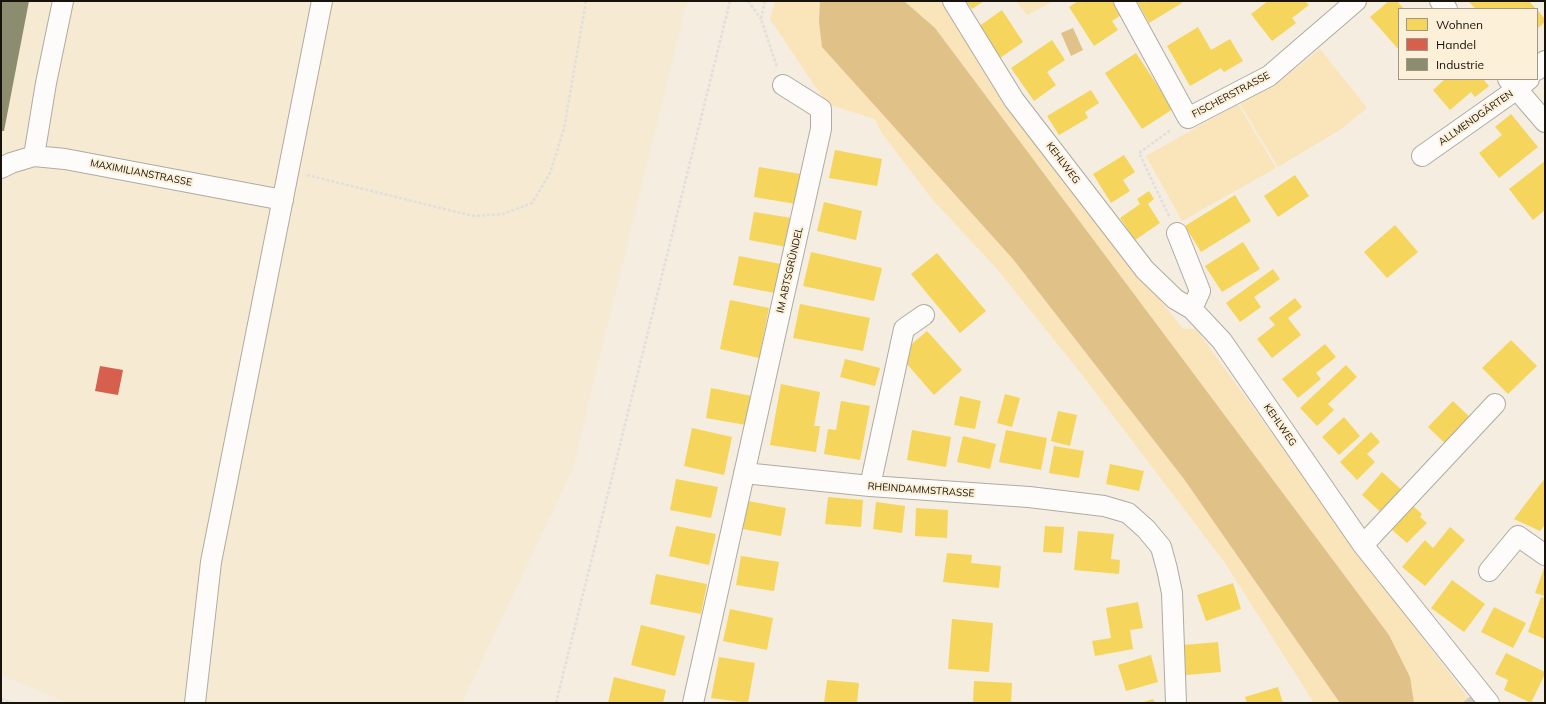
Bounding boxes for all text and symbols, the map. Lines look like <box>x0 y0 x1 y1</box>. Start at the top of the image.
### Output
legend <box>1398 8 1538 80</box>
text: Wohnen <box>1436 17 1483 32</box>
text: Handel <box>1436 37 1476 52</box>
text: Industrie <box>1436 57 1484 72</box>
street label: FISCHERSTRASSE <box>1190 69 1272 121</box>
street label: ALLMENDGÄRTEN <box>1436 88 1516 148</box>
street label: KEHLWEG <box>1044 140 1082 186</box>
street label: MAXIMILIANSTRASSE <box>89 157 193 189</box>
street label: IM ABTSGRÜNDEL <box>774 226 806 314</box>
street label: KEHLWEG <box>1261 402 1299 448</box>
street label: RHEINDAMMSTRASSE <box>867 480 975 500</box>

